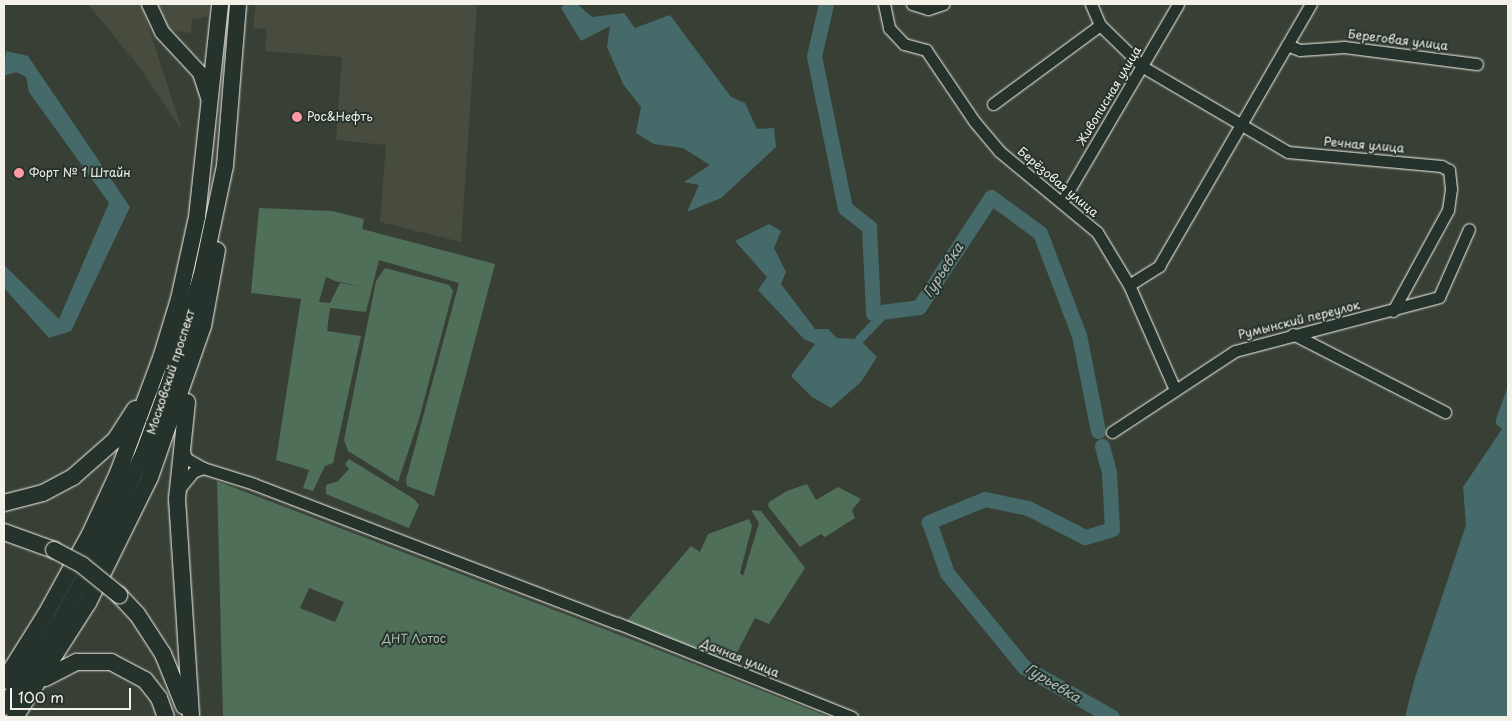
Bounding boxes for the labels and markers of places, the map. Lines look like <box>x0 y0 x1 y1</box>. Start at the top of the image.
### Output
place label: Рос&Нефть <box>307 110 373 124</box>
marker: Рос&Нефть <box>291 111 303 123</box>
place label: Форт № 1 Штайн <box>29 166 131 180</box>
marker: Форт № 1 Штайн <box>13 167 25 179</box>

